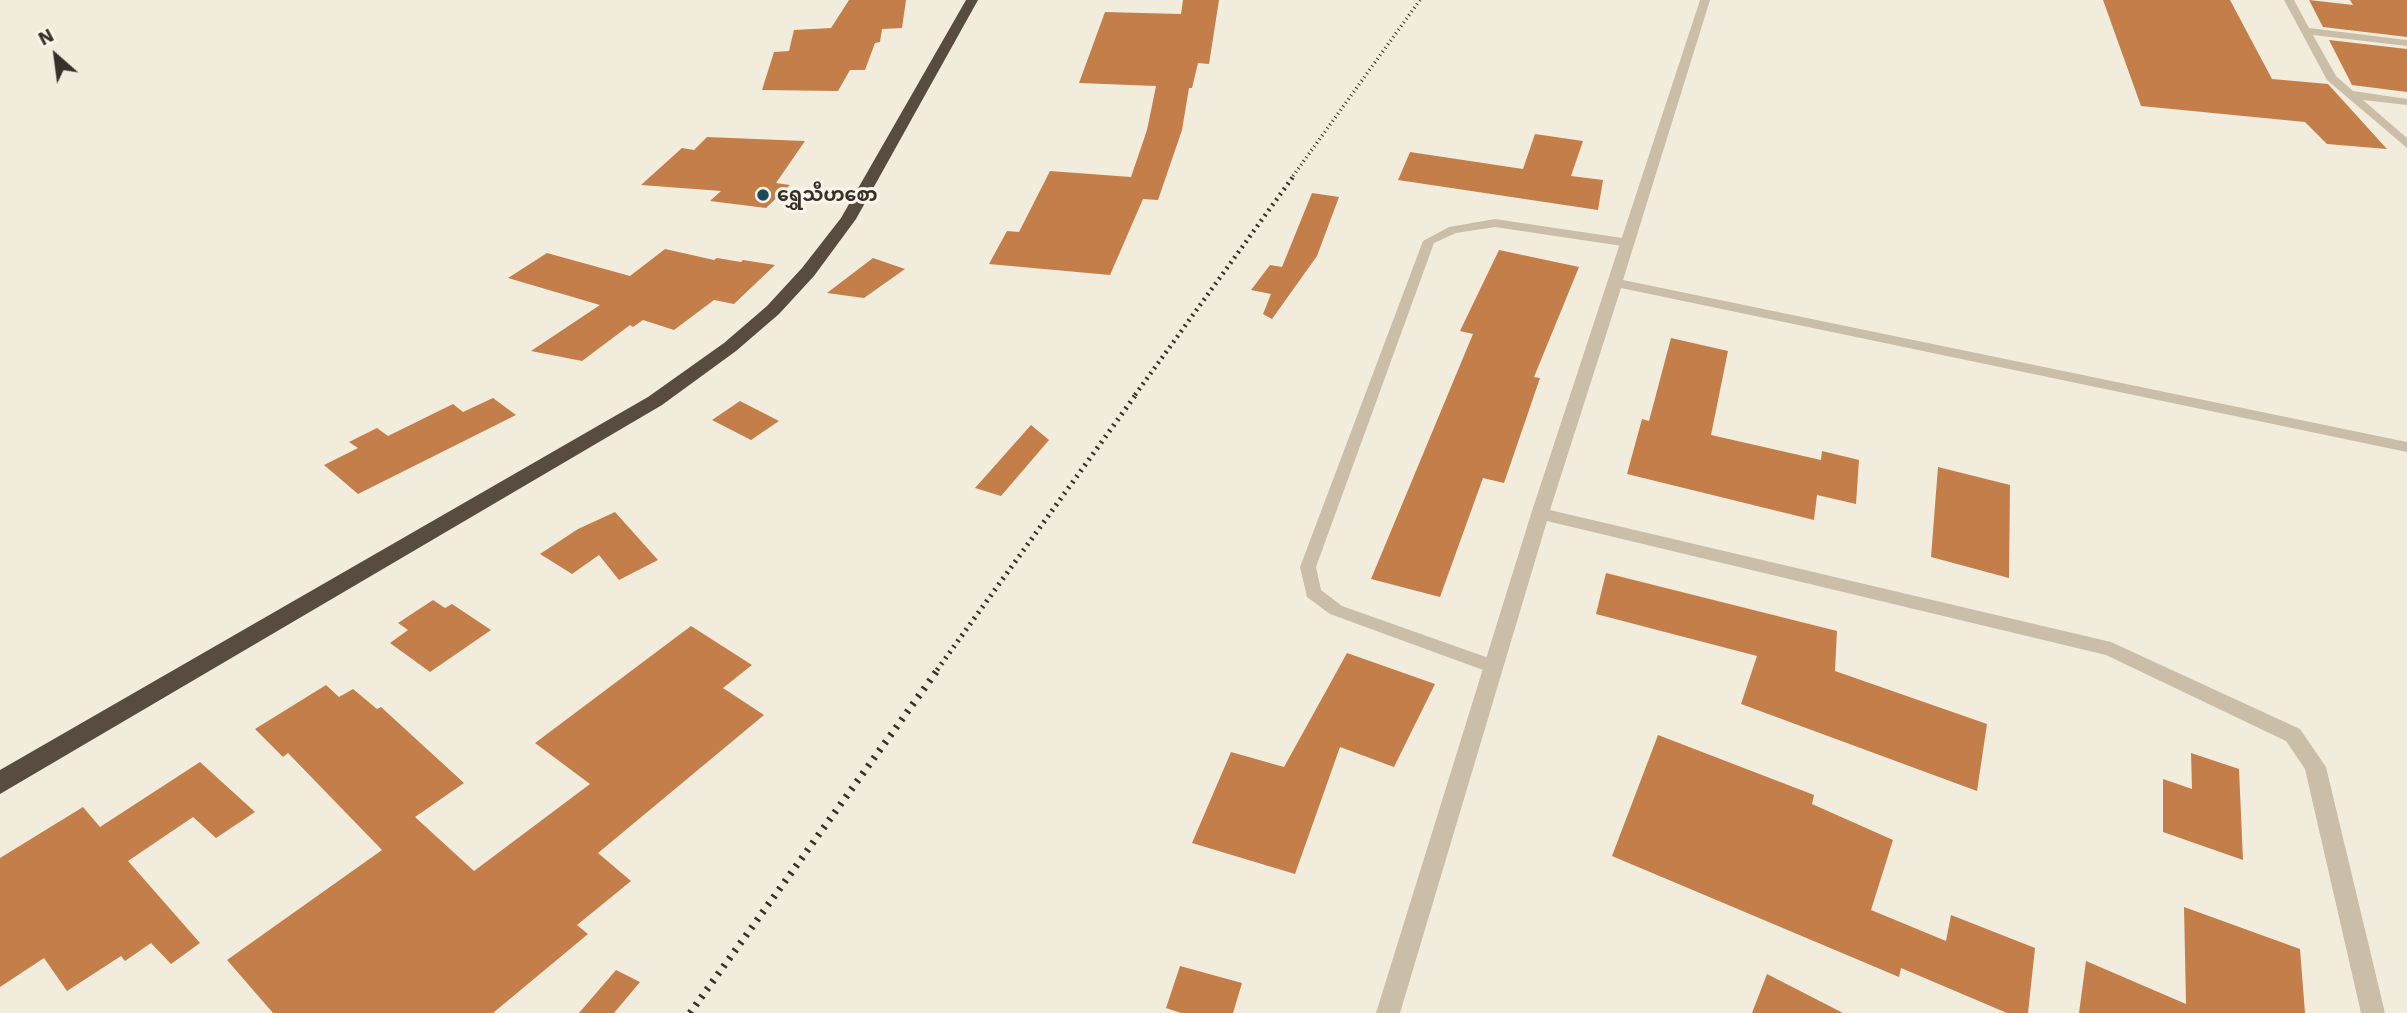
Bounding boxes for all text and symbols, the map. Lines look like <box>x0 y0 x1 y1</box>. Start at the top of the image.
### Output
north arrow <box>21 21 91 91</box>
text: N <box>34 24 58 50</box>
place label: ရွှေသီဟစော <box>777 184 878 206</box>
marker: ရွှေသီဟစော <box>755 187 771 203</box>

